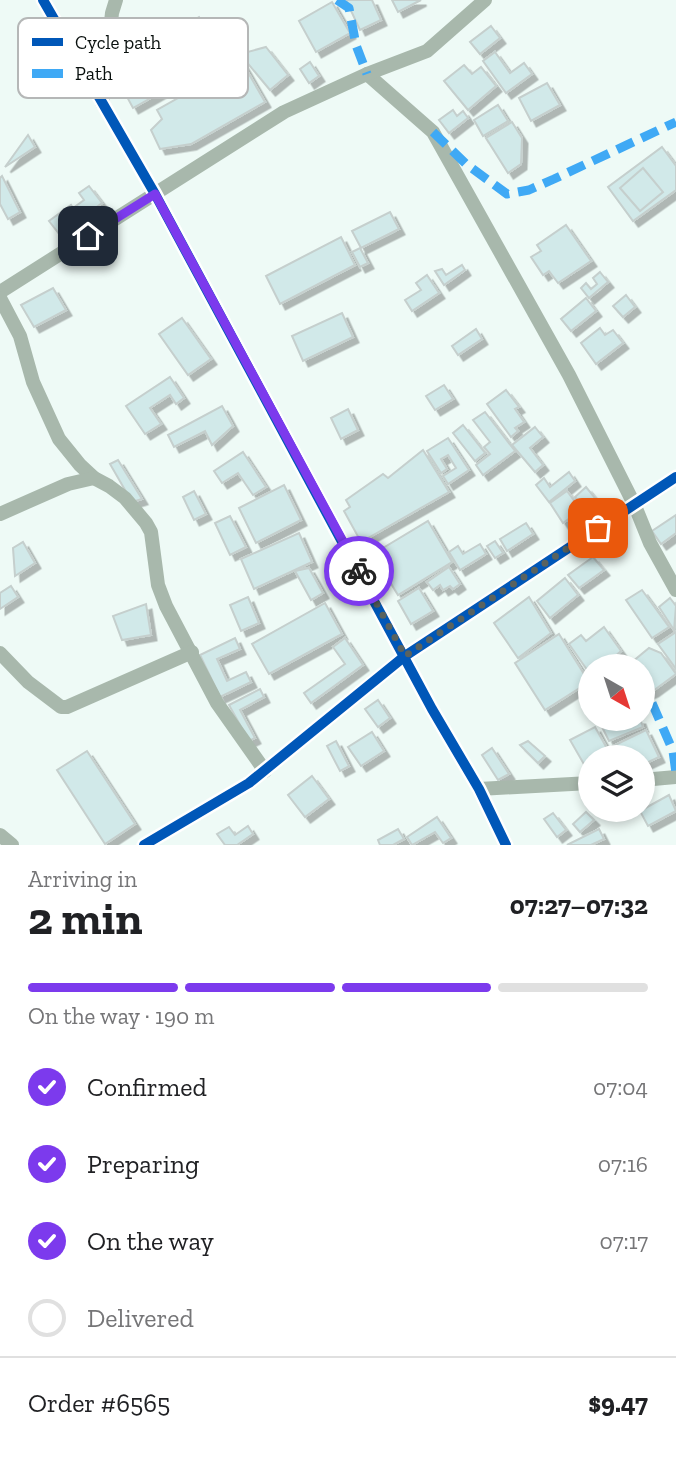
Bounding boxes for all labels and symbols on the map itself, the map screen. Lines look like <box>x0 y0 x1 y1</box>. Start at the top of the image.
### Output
legend <box>18 18 248 98</box>
text: Cycle path <box>75 31 161 54</box>
text: Path <box>75 62 113 85</box>
pin <box>58 206 118 266</box>
pin <box>568 498 628 558</box>
courier <box>324 536 394 606</box>
north arrow <box>578 654 654 732</box>

